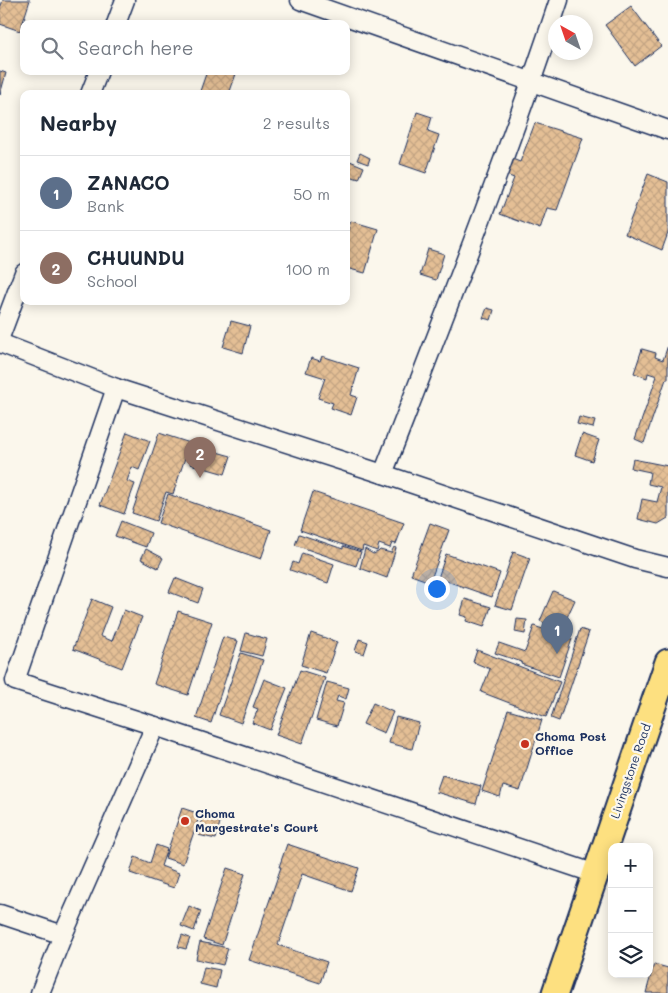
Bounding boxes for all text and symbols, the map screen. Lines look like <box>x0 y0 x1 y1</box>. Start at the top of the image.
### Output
north arrow <box>548 15 593 60</box>
search box <box>20 20 350 75</box>
icon: search <box>38 34 66 62</box>
text: Search here <box>78 35 194 60</box>
text: Nearby <box>40 109 117 136</box>
text: 2 results <box>263 112 330 133</box>
text: ZANACO <box>87 170 170 195</box>
text: 1 <box>52 183 60 204</box>
text: 50 m <box>293 183 330 204</box>
text: Bank <box>87 195 124 216</box>
text: CHUUNDU <box>87 245 185 270</box>
text: 2 <box>52 258 60 279</box>
text: 100 m <box>285 258 330 279</box>
text: School <box>87 270 137 291</box>
pin: 2 <box>184 437 216 478</box>
your location <box>424 576 450 602</box>
pin: 1 <box>541 613 573 654</box>
street label: Livingstone Road <box>606 721 654 820</box>
place label: Choma Post Office <box>535 728 606 758</box>
marker: Choma Post Office <box>519 738 531 750</box>
place label: Choma Margestrate's Court <box>195 805 318 835</box>
marker: Choma Margestrate's Court <box>179 815 191 827</box>
map controls <box>608 843 653 978</box>
button: + <box>608 843 653 888</box>
button: − <box>608 888 653 933</box>
button: layers <box>608 933 653 978</box>

